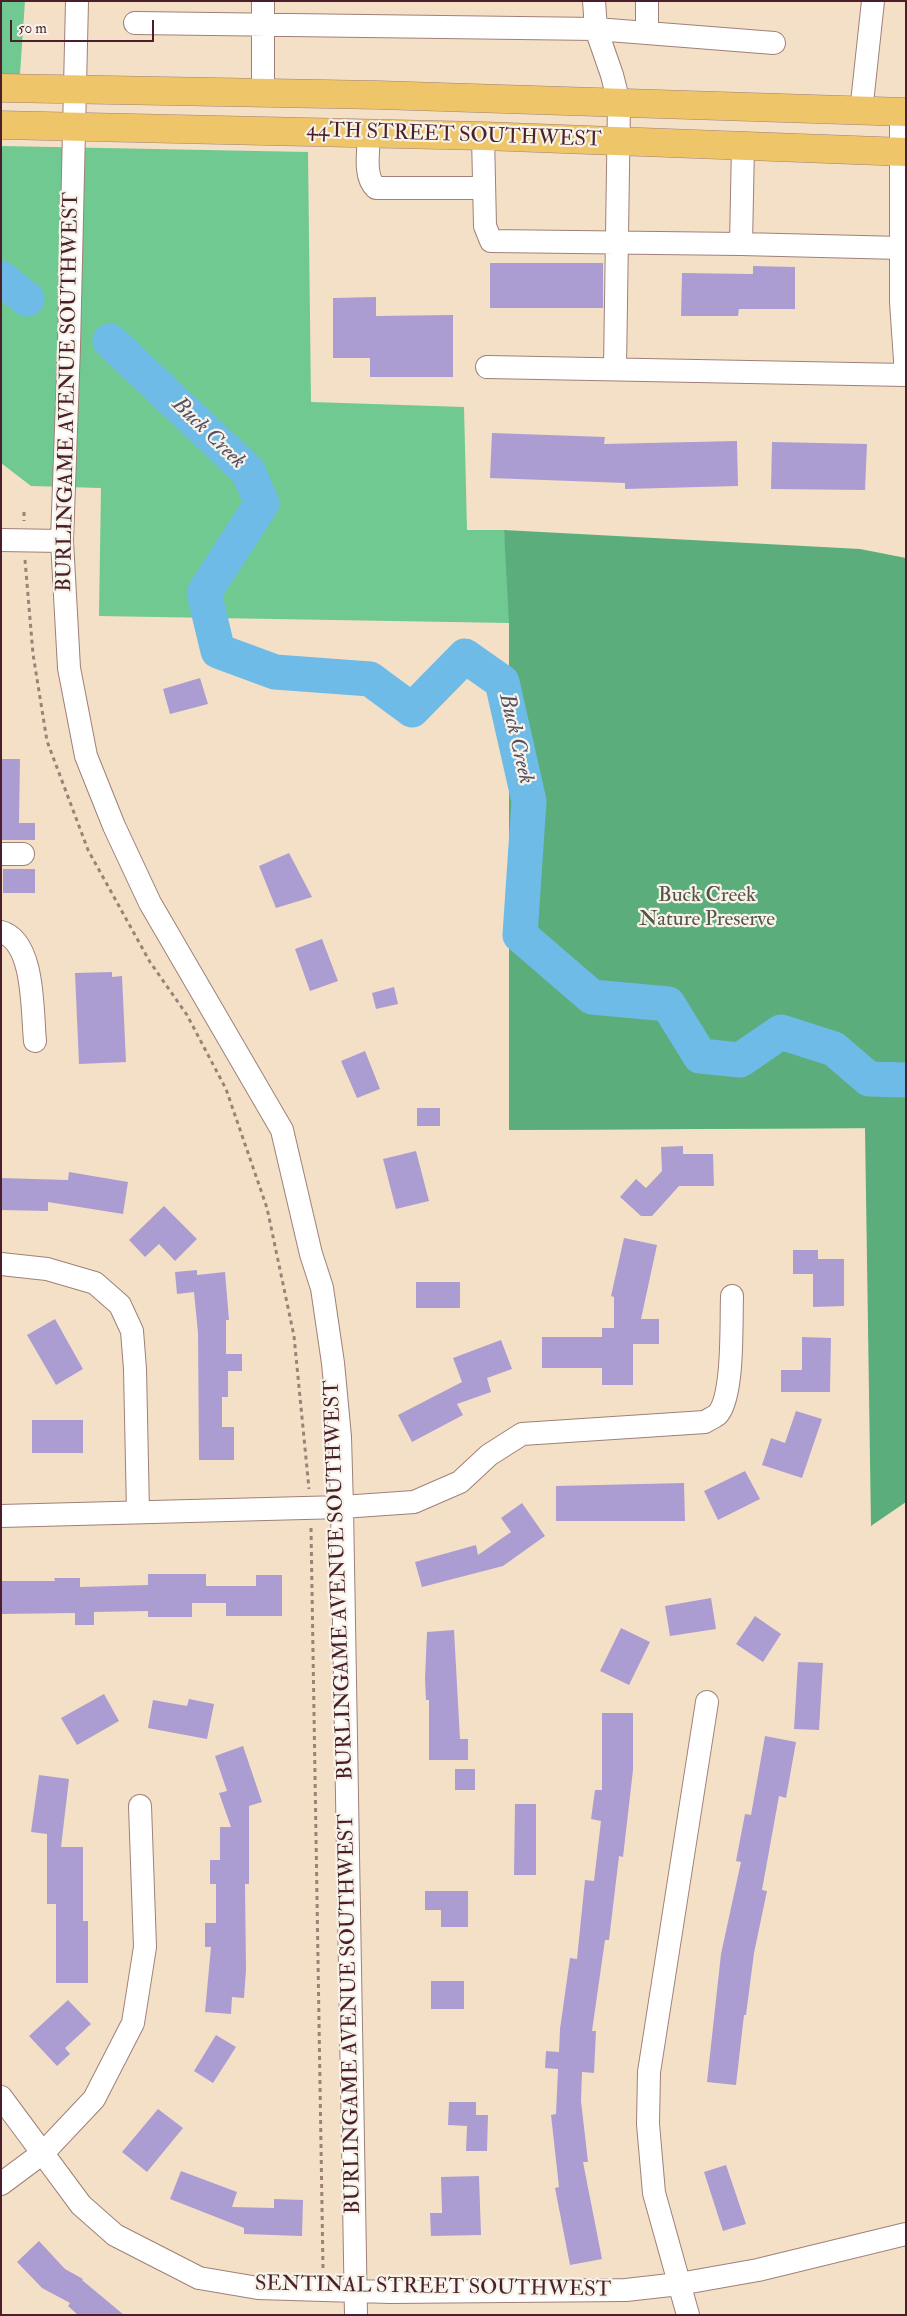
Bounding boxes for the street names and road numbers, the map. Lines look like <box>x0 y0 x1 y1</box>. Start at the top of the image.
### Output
street label: 44TH STREET SOUTHWEST <box>306 118 602 154</box>
street label: BURLINGAME AVENUE SOUTHWEST <box>53 192 85 592</box>
street label: BURLINGAME AVENUE SOUTHWEST <box>320 1380 360 1780</box>
street label: BURLINGAME AVENUE SOUTHWEST <box>335 1814 367 2214</box>
street label: SENTINAL STREET SOUTHWEST <box>255 2272 611 2304</box>

